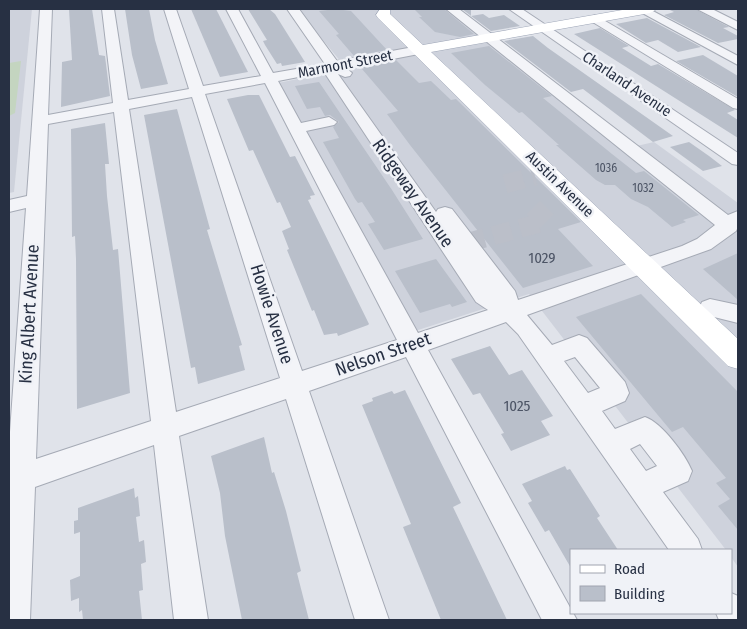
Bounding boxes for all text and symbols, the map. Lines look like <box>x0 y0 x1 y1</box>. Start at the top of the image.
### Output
street label: Marmont Street <box>296 46 394 82</box>
street label: Charland Avenue <box>579 48 675 120</box>
street label: Ridgeway Avenue <box>367 134 459 252</box>
street label: Austin Avenue <box>522 147 598 221</box>
house number: 1036 <box>595 161 617 175</box>
house number: 1032 <box>632 181 654 195</box>
street label: King Albert Avenue <box>14 244 44 384</box>
house number: 1029 <box>528 249 556 267</box>
street label: Howie Avenue <box>245 261 299 367</box>
street label: Nelson Street <box>332 327 434 381</box>
house number: 1025 <box>503 397 531 415</box>
legend <box>570 549 732 614</box>
text: Road <box>614 560 645 578</box>
text: Building <box>614 585 665 603</box>

